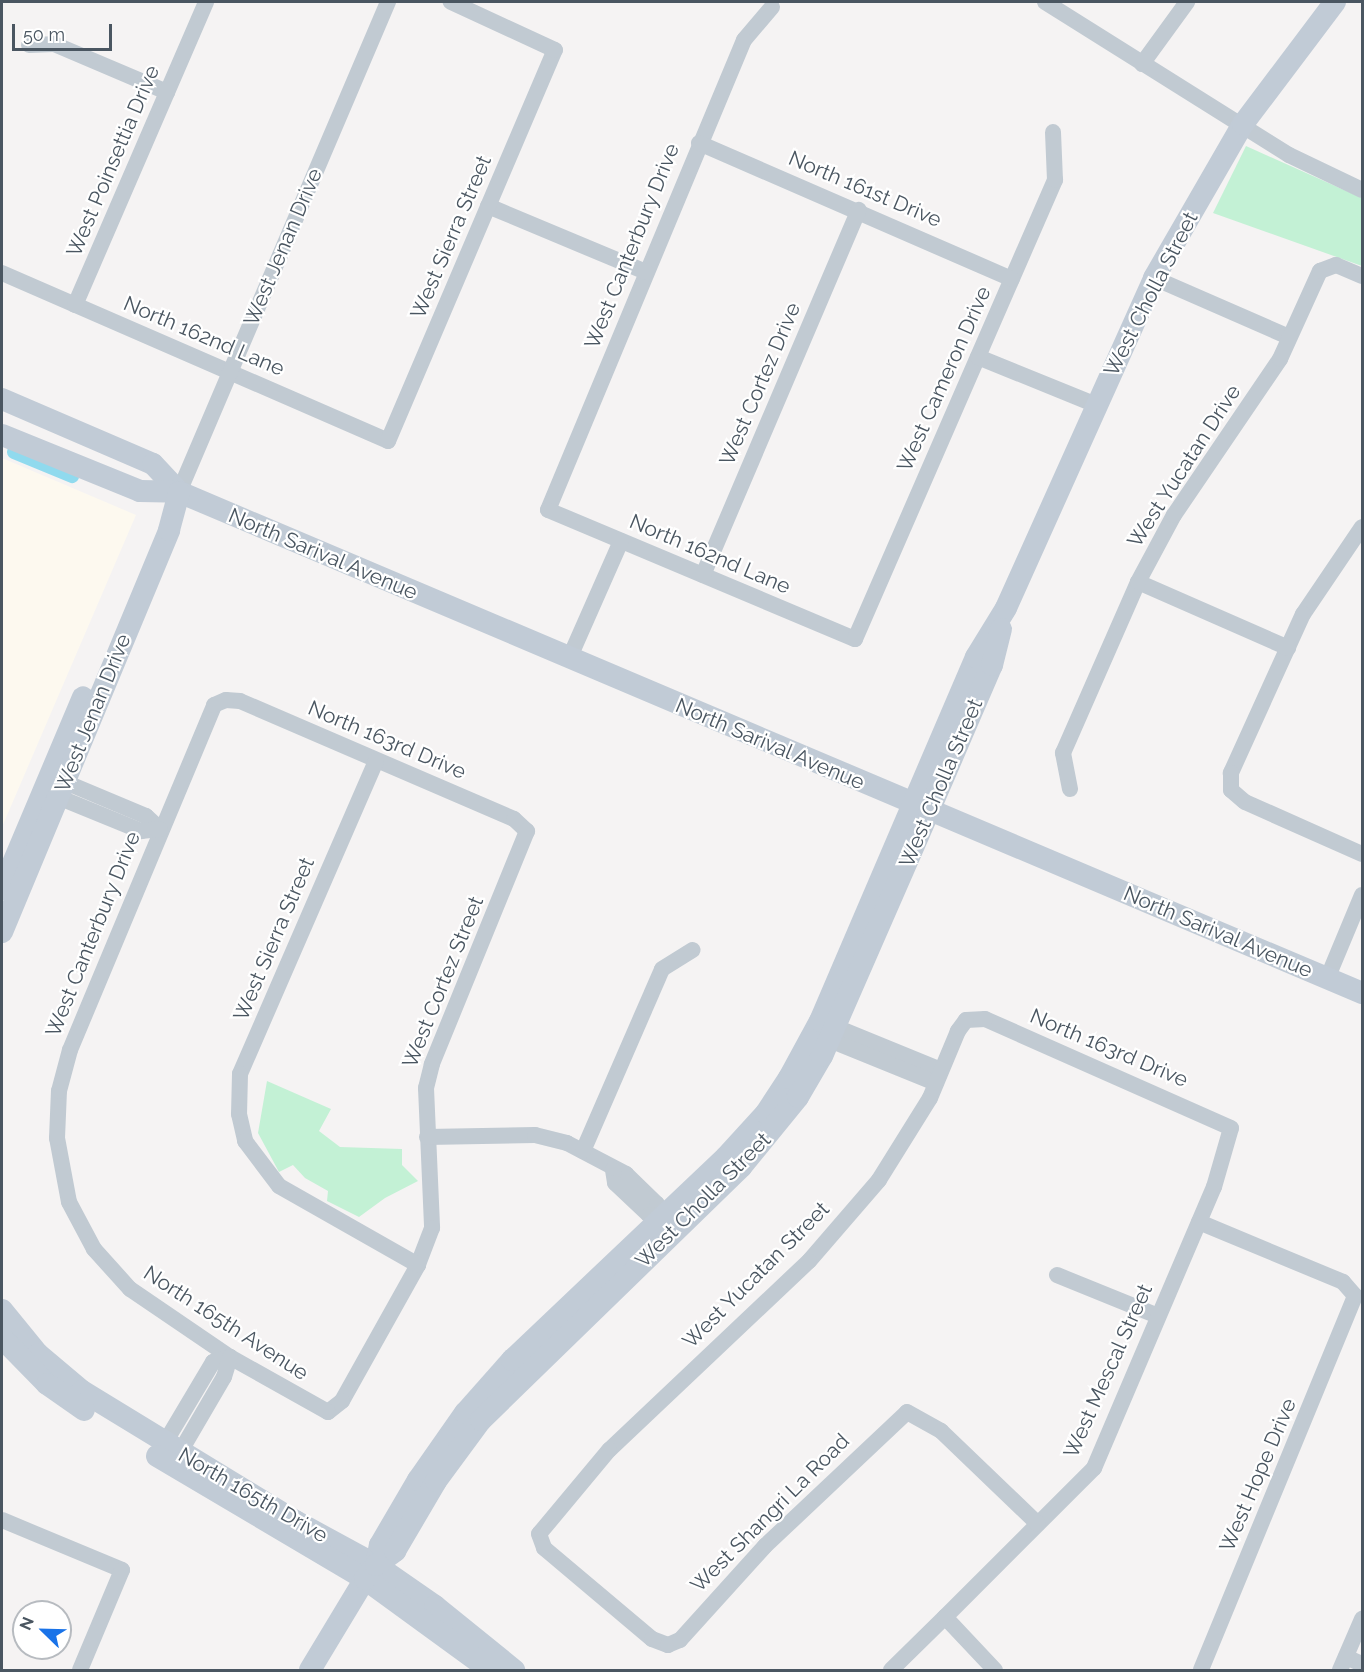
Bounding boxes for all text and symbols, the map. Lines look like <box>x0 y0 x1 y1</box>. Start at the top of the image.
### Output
scale bar <box>15 12 116 50</box>
text: 50 m <box>23 24 65 45</box>
street label: West Poinsettia Drive <box>61 61 165 261</box>
street label: West Canterbury Drive <box>579 139 685 353</box>
street label: North 161st Drive <box>785 145 945 233</box>
street label: West Sierra Street <box>405 152 497 322</box>
street label: West Jenan Drive <box>238 164 328 330</box>
street label: West Cholla Street <box>1099 208 1203 380</box>
street label: West Cameron Drive <box>892 282 996 476</box>
street label: North 162nd Lane <box>120 291 288 381</box>
street label: West Cortez Drive <box>714 299 806 469</box>
street label: West Yucatan Drive <box>1122 380 1246 552</box>
street label: North Sarival Avenue <box>224 503 422 605</box>
street label: North 162nd Lane <box>626 509 794 599</box>
street label: West Jenan Drive <box>50 630 136 796</box>
street label: North Sarival Avenue <box>671 693 869 795</box>
street label: North 163rd Drive <box>304 695 470 785</box>
street label: West Cholla Street <box>894 695 988 871</box>
street label: West Canterbury Drive <box>40 827 146 1041</box>
street label: West Sierra Street <box>228 854 320 1024</box>
street label: North Sarival Avenue <box>1119 881 1317 983</box>
street label: West Cortez Street <box>397 893 489 1071</box>
street label: North 163rd Drive <box>1026 1003 1192 1093</box>
street label: West Cholla Street <box>630 1127 776 1273</box>
street label: West Yucatan Street <box>677 1196 835 1354</box>
street label: North 165th Avenue <box>139 1260 313 1386</box>
street label: West Mescal Street <box>1058 1280 1158 1462</box>
street label: West Hope Drive <box>1214 1395 1302 1555</box>
street label: West Shangri La Road <box>686 1429 854 1597</box>
street label: North 165th Drive <box>174 1442 332 1548</box>
north arrow <box>12 1600 72 1660</box>
text: N <box>16 1614 38 1633</box>

